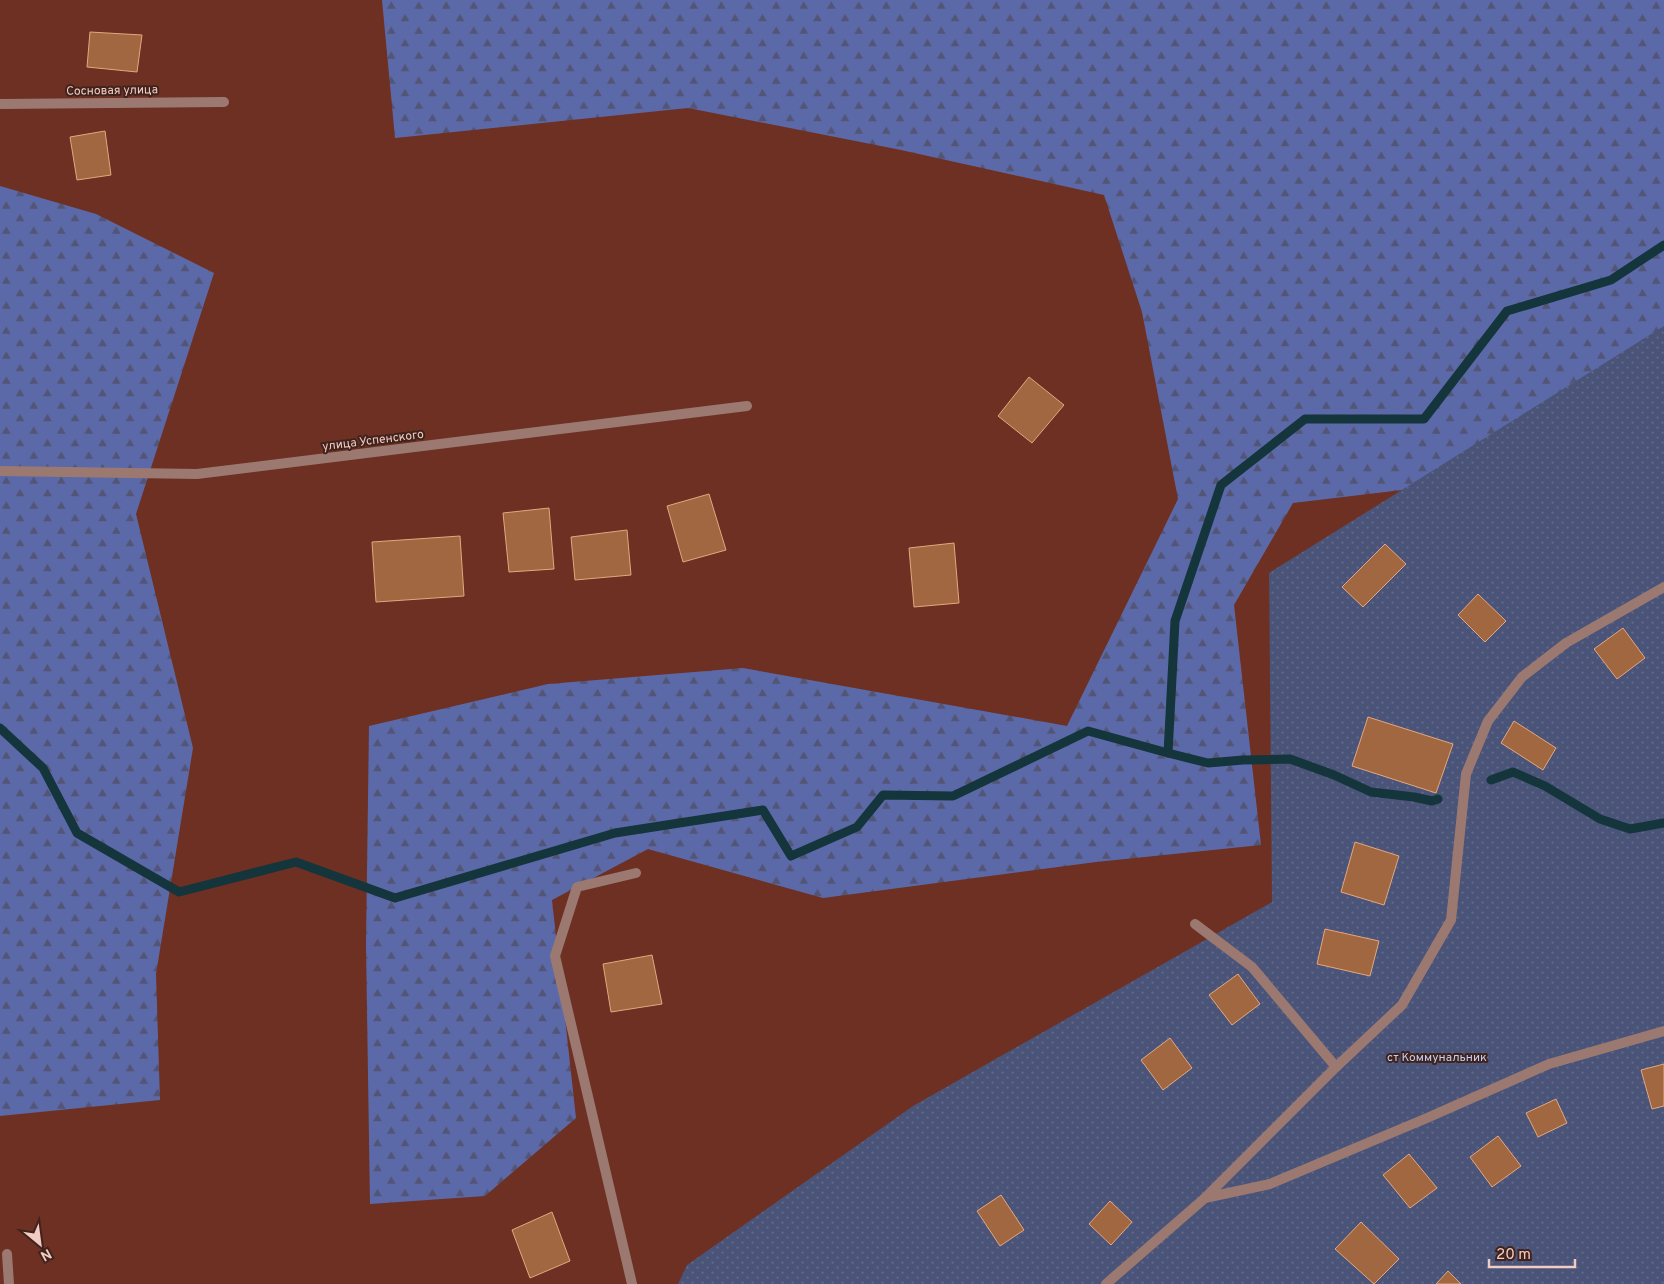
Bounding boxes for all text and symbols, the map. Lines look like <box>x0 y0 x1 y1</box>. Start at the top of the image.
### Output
street label: Сосновая улица <box>66 82 158 100</box>
street label: улица Успенского <box>321 427 425 455</box>
park label: ст Коммунальник <box>1387 1050 1487 1066</box>
north arrow <box>15 1219 65 1269</box>
scale bar <box>1489 1236 1575 1268</box>
text: N <box>37 1244 54 1264</box>
text: 20 m <box>1496 1246 1531 1265</box>

